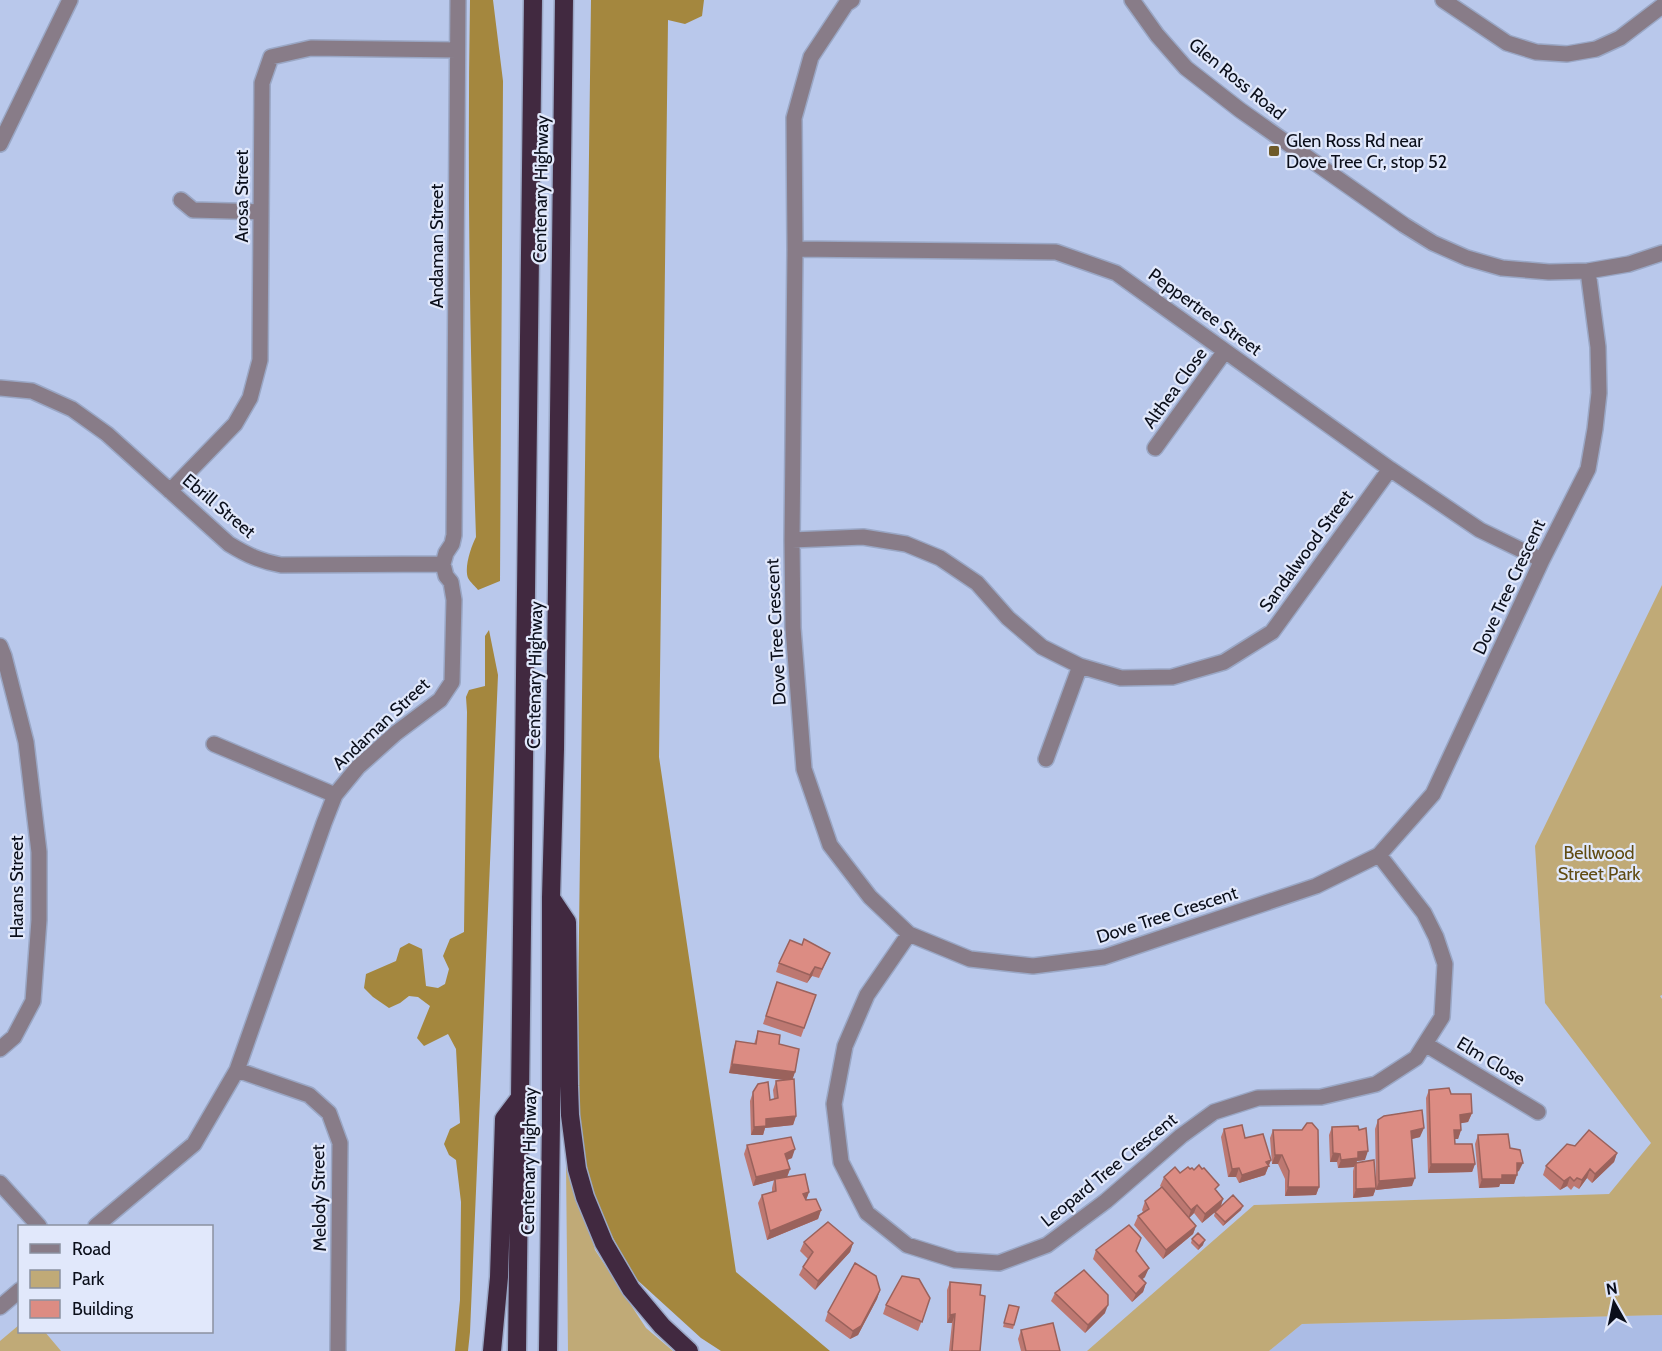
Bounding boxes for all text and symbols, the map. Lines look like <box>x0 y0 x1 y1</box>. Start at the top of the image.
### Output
street label: Glen Ross Road <box>1184 33 1290 125</box>
street label: Centenary Highway <box>529 115 553 263</box>
place label: Glen Ross Rd near Dove Tree Cr, stop 52 <box>1286 130 1447 173</box>
marker: Glen Ross Rd near Dove Tree Cr, stop 52 <box>1267 144 1281 158</box>
street label: Arosa Street <box>231 150 253 242</box>
street label: Andaman Street <box>426 184 448 308</box>
street label: Peppertree Street <box>1144 264 1266 360</box>
street label: Althea Close <box>1138 343 1212 433</box>
street label: Ebrill Street <box>178 469 260 543</box>
street label: Sandalwood Street <box>1254 486 1358 616</box>
street label: Dove Tree Crescent <box>1468 516 1550 658</box>
street label: Dove Tree Crescent <box>761 558 791 706</box>
street label: Centenary Highway <box>523 601 547 749</box>
street label: Andaman Street <box>328 673 434 775</box>
street label: Harans Street <box>6 835 28 939</box>
park label: Bellwood Street Park <box>1558 842 1641 885</box>
street label: Dove Tree Crescent <box>1094 882 1240 948</box>
street label: Elm Close <box>1453 1032 1529 1090</box>
street label: Centenary Highway <box>517 1087 541 1235</box>
street label: Leopard Tree Crescent <box>1037 1108 1181 1232</box>
street label: Melody Street <box>307 1144 331 1252</box>
legend <box>18 1225 213 1333</box>
text: Road <box>72 1238 111 1260</box>
text: Park <box>72 1268 105 1290</box>
north arrow <box>1584 1273 1644 1333</box>
text: N <box>1605 1278 1619 1299</box>
text: Building <box>72 1298 134 1320</box>

